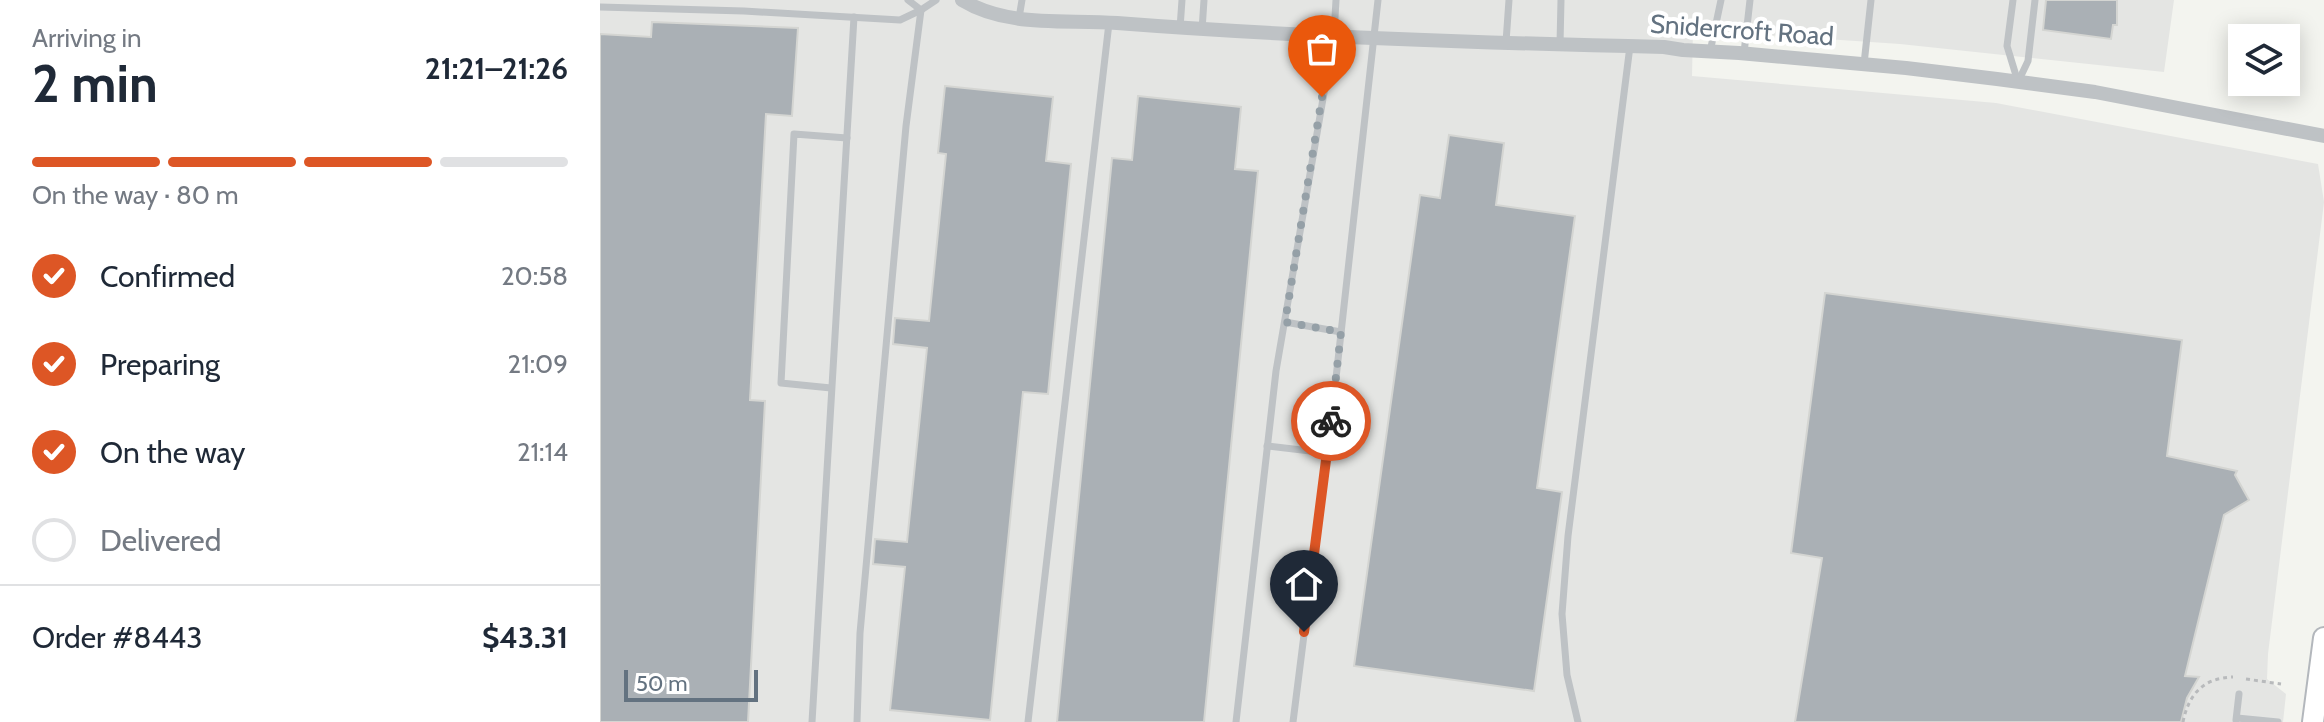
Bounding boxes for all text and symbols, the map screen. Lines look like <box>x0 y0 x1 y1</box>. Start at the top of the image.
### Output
street label: Snidercroft Road <box>1649 8 1835 52</box>
pin <box>1288 15 1356 97</box>
text: Arriving in <box>32 22 142 54</box>
map controls <box>2228 24 2300 96</box>
button: layers <box>2228 24 2300 96</box>
icon: bag <box>1300 27 1344 71</box>
text: 21:21–21:26 <box>425 50 568 87</box>
text: 2 min <box>32 52 158 115</box>
text: On the way · 80 m <box>32 179 239 211</box>
icon: check <box>32 254 76 298</box>
text: Confirmed <box>100 258 235 295</box>
text: 20:58 <box>501 260 568 292</box>
icon: check <box>32 342 76 386</box>
text: Preparing <box>100 346 220 383</box>
text: 21:09 <box>508 348 568 380</box>
courier <box>1291 381 1371 461</box>
icon: bike <box>1309 399 1353 443</box>
icon: check <box>32 430 76 474</box>
text: On the way <box>100 434 245 471</box>
text: 21:14 <box>517 436 568 468</box>
text: Delivered <box>100 522 221 559</box>
pin <box>1270 550 1338 632</box>
icon: home <box>1282 562 1326 606</box>
text: Order #8443 <box>32 619 202 656</box>
text: $43.31 <box>482 619 568 656</box>
scale bar <box>624 666 758 702</box>
text: 50 m <box>636 670 688 697</box>

